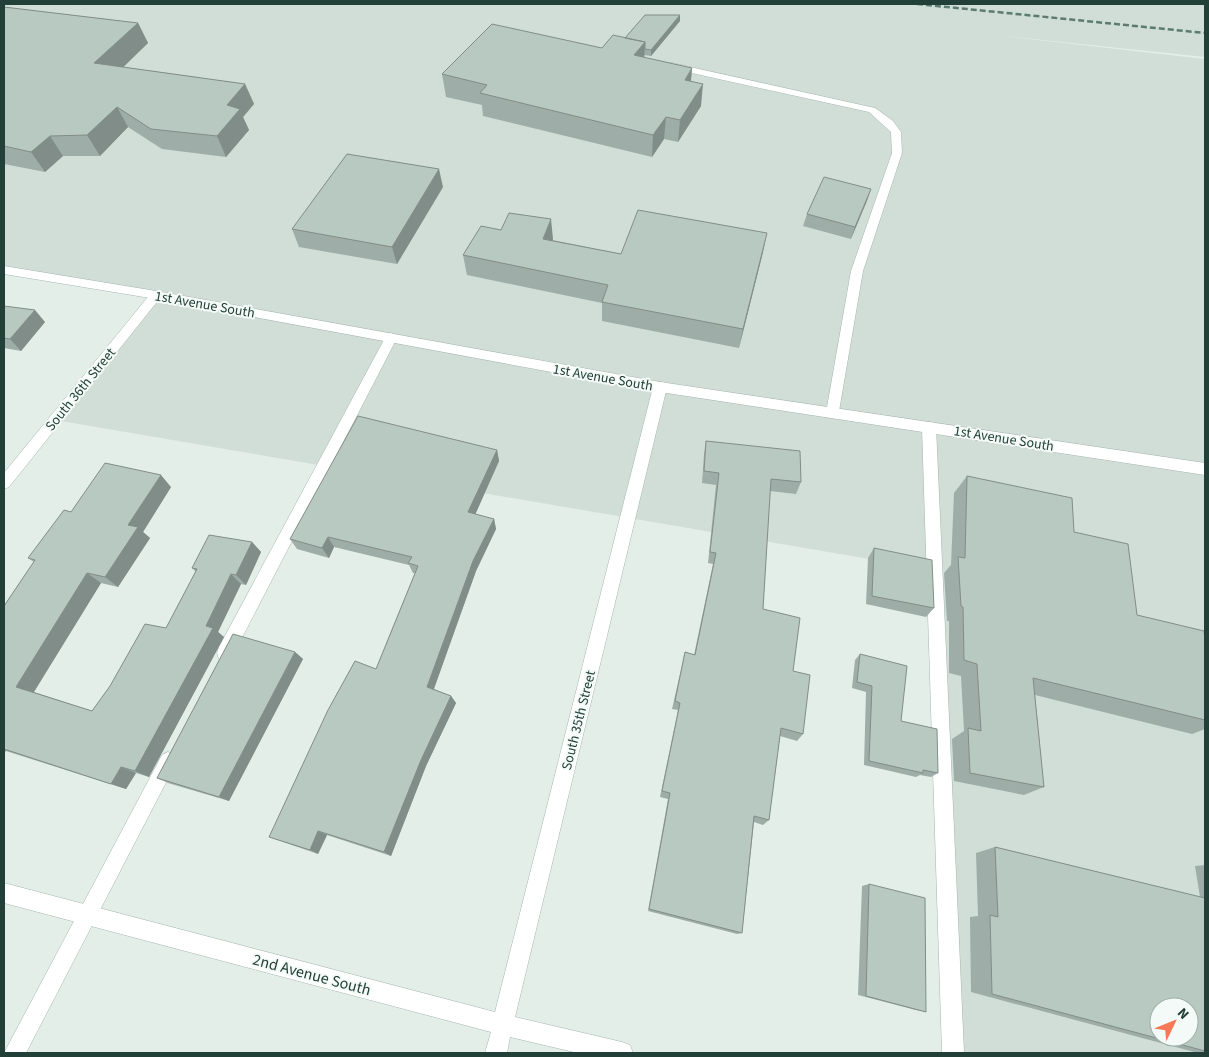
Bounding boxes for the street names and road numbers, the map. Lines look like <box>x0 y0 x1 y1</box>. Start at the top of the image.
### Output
street label: 1st Avenue South <box>153 286 256 324</box>
street label: South 36th Street <box>41 344 121 436</box>
street label: 1st Avenue South <box>551 359 654 397</box>
street label: 1st Avenue South <box>952 421 1055 457</box>
street label: South 35th Street <box>557 668 601 772</box>
street label: 2nd Avenue South <box>250 949 373 1001</box>

